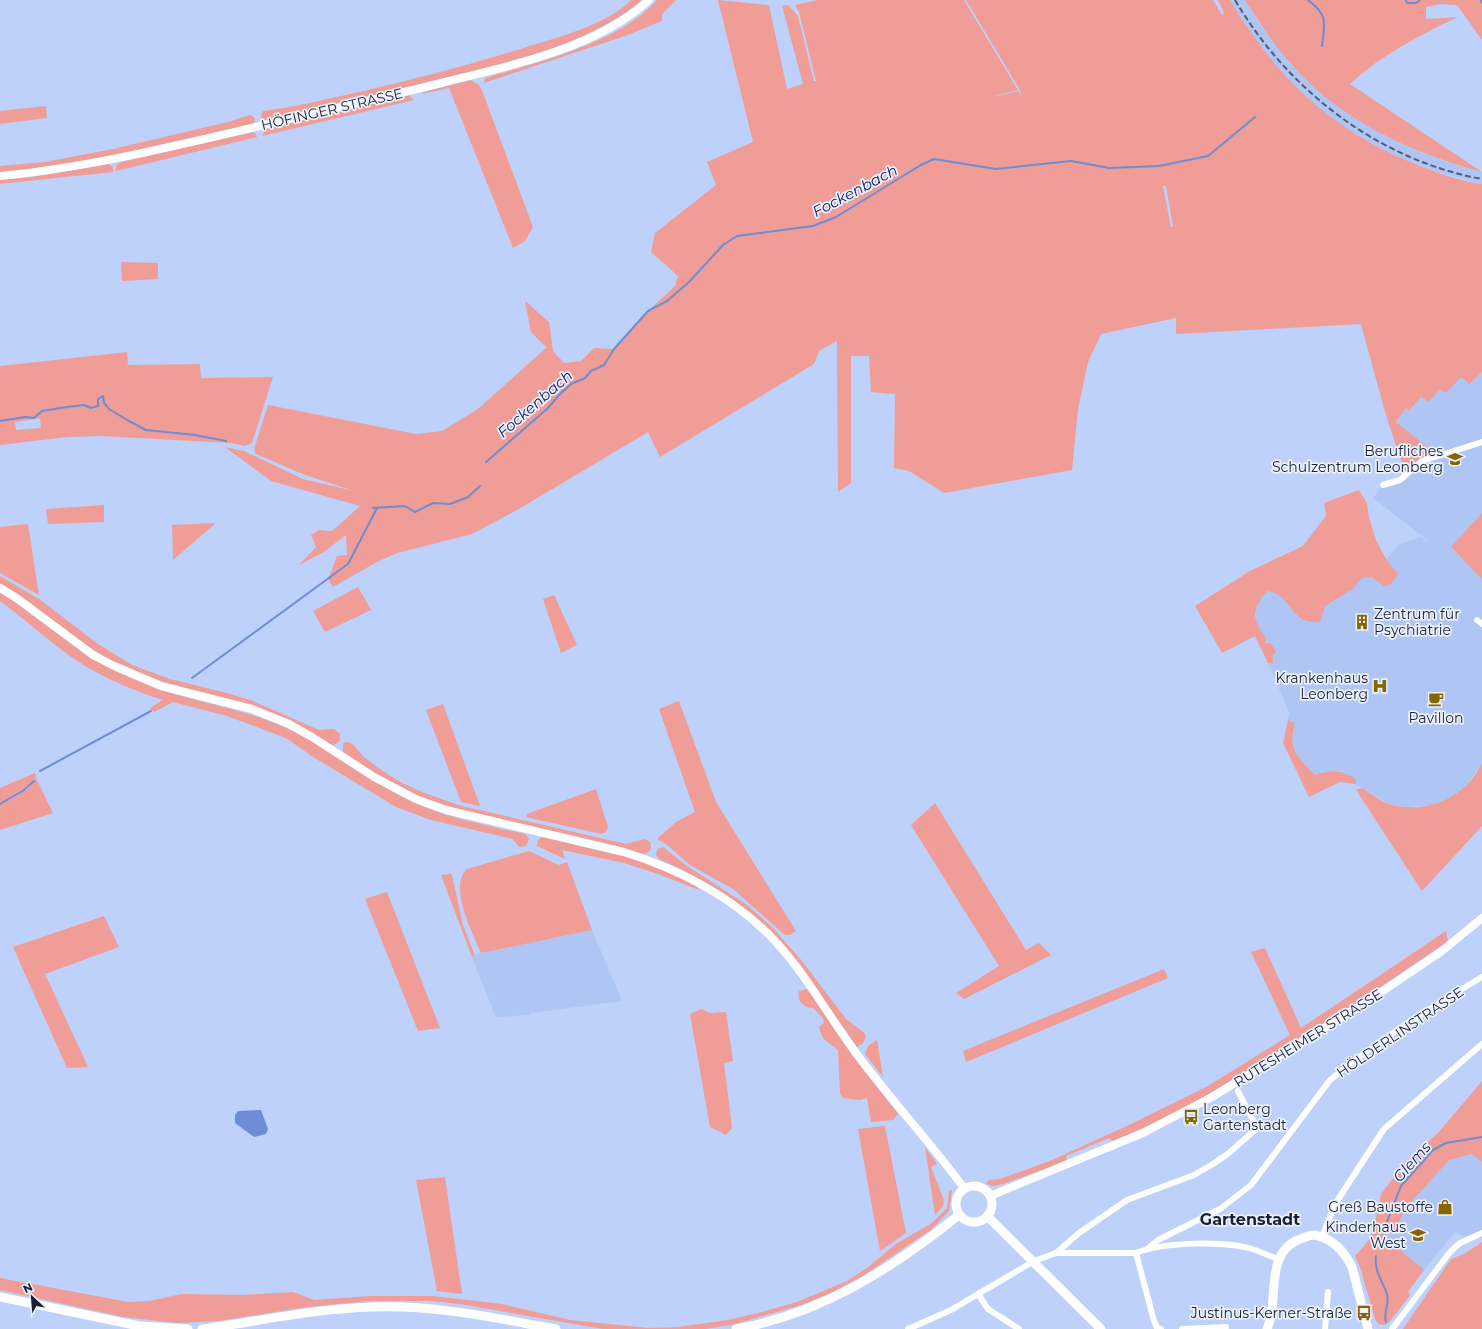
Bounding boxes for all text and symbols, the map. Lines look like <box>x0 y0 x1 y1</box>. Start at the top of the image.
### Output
street label: HÖFINGER STRASSE <box>259 84 405 134</box>
water label: Fockenbach <box>809 160 901 221</box>
water label: Fockenbach <box>493 366 576 441</box>
place label: Berufliches Schulzentrum Leonberg <box>1272 442 1443 476</box>
school or university icon: Berufliches Schulzentrum Leonberg <box>1446 450 1464 468</box>
place label: Zentrum für Psychiatrie <box>1374 605 1460 639</box>
building icon: Zentrum für Psychiatrie <box>1353 613 1371 631</box>
place label: Krankenhaus Leonberg <box>1275 669 1368 703</box>
hospital icon: Krankenhaus Leonberg <box>1371 677 1389 695</box>
cafe icon: Pavillon <box>1427 690 1445 708</box>
place label: Pavillon <box>1408 709 1464 727</box>
street label: HÖLDERLINSTRASSE <box>1333 983 1467 1081</box>
street label: RUTESHEIMER STRASSE <box>1230 985 1386 1091</box>
place label: Leonberg Gartenstadt <box>1203 1100 1287 1134</box>
bus stop icon: Leonberg Gartenstadt <box>1182 1108 1200 1126</box>
water label: Glems <box>1389 1137 1435 1186</box>
place label: Greß Baustoffe <box>1328 1198 1433 1216</box>
shop icon: Greß Baustoffe <box>1436 1198 1454 1216</box>
district label: Gartenstadt <box>1200 1210 1300 1229</box>
place label: Kinderhaus West <box>1325 1218 1406 1252</box>
school or university icon: Kinderhaus West <box>1409 1226 1427 1244</box>
north arrow <box>12 1277 52 1317</box>
text: N <box>21 1280 35 1296</box>
place label: Justinus-Kerner-Straße <box>1190 1304 1352 1322</box>
bus stop icon: Justinus-Kerner-Straße <box>1355 1304 1373 1322</box>

